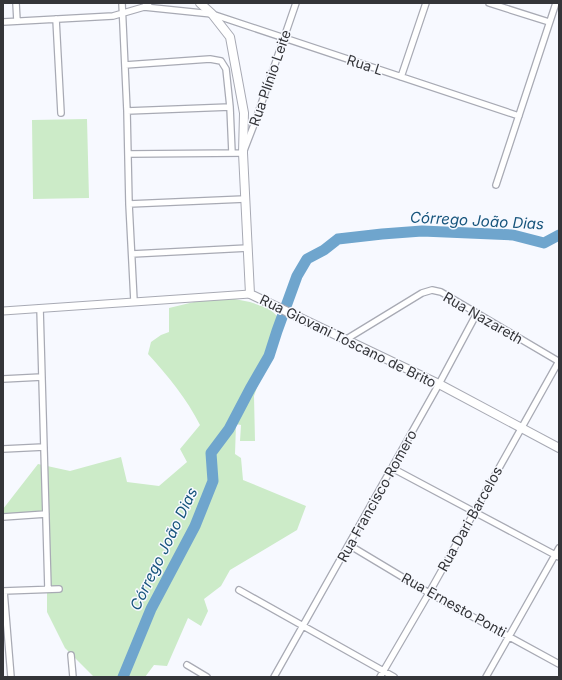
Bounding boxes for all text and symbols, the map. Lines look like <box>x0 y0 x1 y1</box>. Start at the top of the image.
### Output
street label: Rua Plínio Leite <box>245 27 294 128</box>
street label: Rua L <box>345 51 385 78</box>
water label: Córrego João Dias <box>410 208 545 233</box>
street label: Rua Nazareth <box>440 288 526 347</box>
street label: Rua Giovani Toscano de Brito <box>257 290 439 391</box>
street label: Rua Francisco Romero <box>333 427 420 565</box>
street label: Rua Dari Barcelos <box>434 463 505 574</box>
water label: Córrego João Dias <box>126 484 202 613</box>
street label: Rua Ernesto Ponti <box>399 569 510 640</box>

